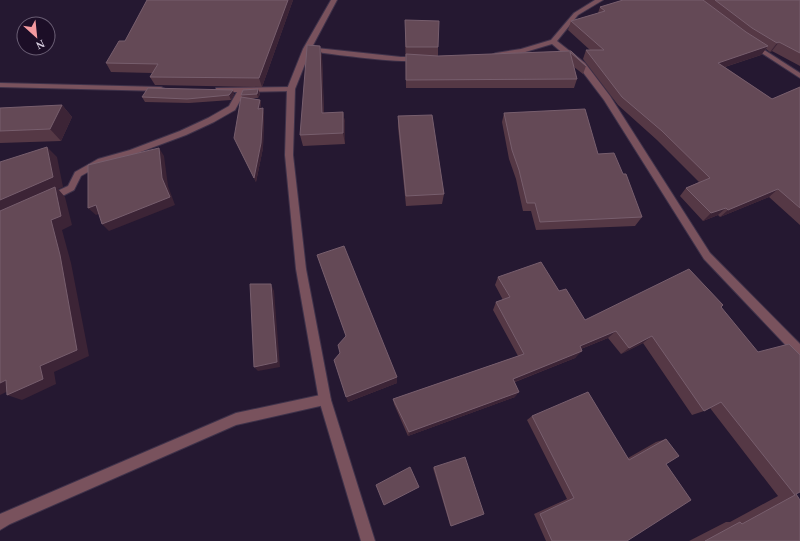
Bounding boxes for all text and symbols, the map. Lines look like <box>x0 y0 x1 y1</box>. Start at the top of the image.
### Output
north arrow <box>16 16 56 56</box>
text: N <box>34 38 47 52</box>

